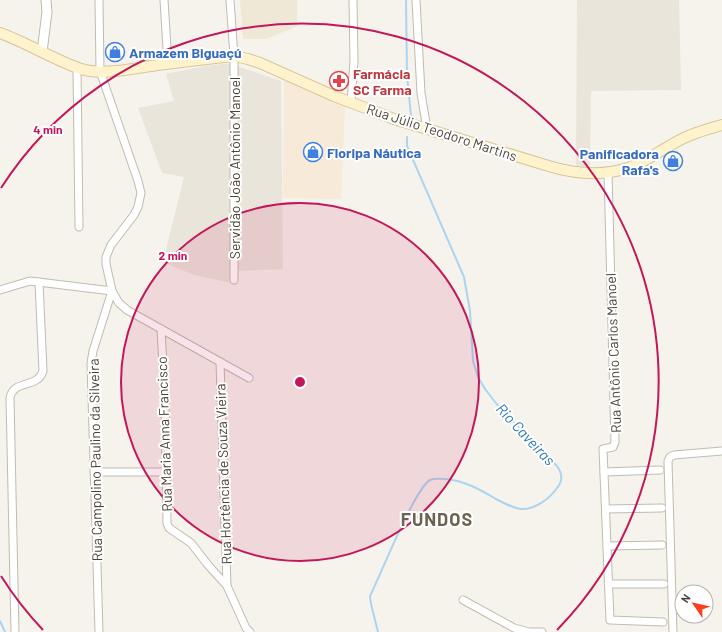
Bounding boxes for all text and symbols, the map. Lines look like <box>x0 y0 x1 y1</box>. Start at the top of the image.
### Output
shop icon: Armazem Biguaçú <box>104 41 126 63</box>
place label: Armazem Biguaçú <box>129 44 242 61</box>
place label: Farmácia SC Farma <box>353 65 412 98</box>
pharmacy icon: Farmácia SC Farma <box>328 70 350 92</box>
street label: Servidão João Antônio Manoel <box>226 77 243 259</box>
street label: Rua Júlio Teodoro Martins <box>365 100 520 164</box>
text: 4 min <box>33 122 63 136</box>
shop icon: Floripa Náutica <box>302 141 324 163</box>
place label: Floripa Náutica <box>327 144 421 161</box>
place label: Panificadora Rafa's <box>580 145 659 178</box>
shop icon: Panificadora Rafa's <box>662 150 684 172</box>
text: 2 min <box>159 248 187 262</box>
street label: Rua Antônio Carlos Manoel <box>602 273 624 433</box>
street label: Rua Maria Anna Francisco <box>153 356 175 512</box>
street label: Rua Campolino Paulino da Silveira <box>85 358 105 562</box>
centre of rings <box>293 375 307 389</box>
street label: Rua Hortência de Souza Vieira <box>211 383 235 565</box>
water label: Rio Caveiras <box>493 399 559 469</box>
district label: FUNDOS <box>401 508 473 530</box>
north arrow <box>674 584 714 624</box>
text: N <box>678 591 693 605</box>

